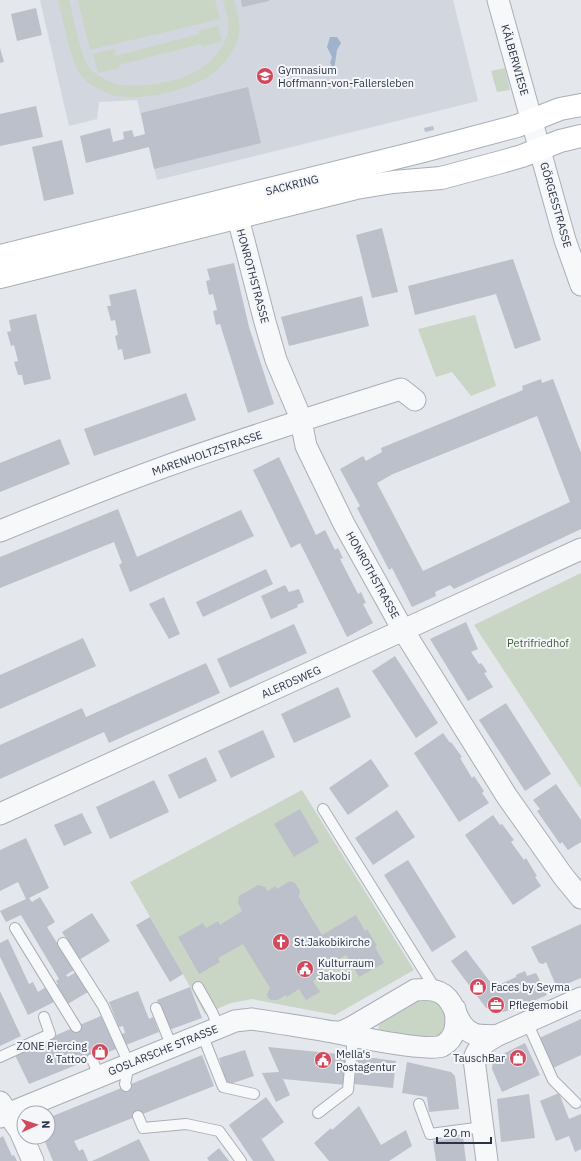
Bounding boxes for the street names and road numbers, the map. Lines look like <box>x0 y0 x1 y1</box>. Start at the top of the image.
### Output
street label: KÄLBERWIESE <box>498 23 532 97</box>
street label: GÖRGESSTRASSE <box>537 161 575 249</box>
street label: SACKRING <box>264 172 320 198</box>
street label: HONROTHSTRASSE <box>234 227 272 325</box>
street label: MARENHOLTZSTRASSE <box>150 428 264 478</box>
street label: HONROTHSTRASSE <box>343 529 403 621</box>
street label: ALERDSWEG <box>259 663 323 701</box>
street label: GOSLARSCHE STRASSE <box>106 1022 220 1078</box>

